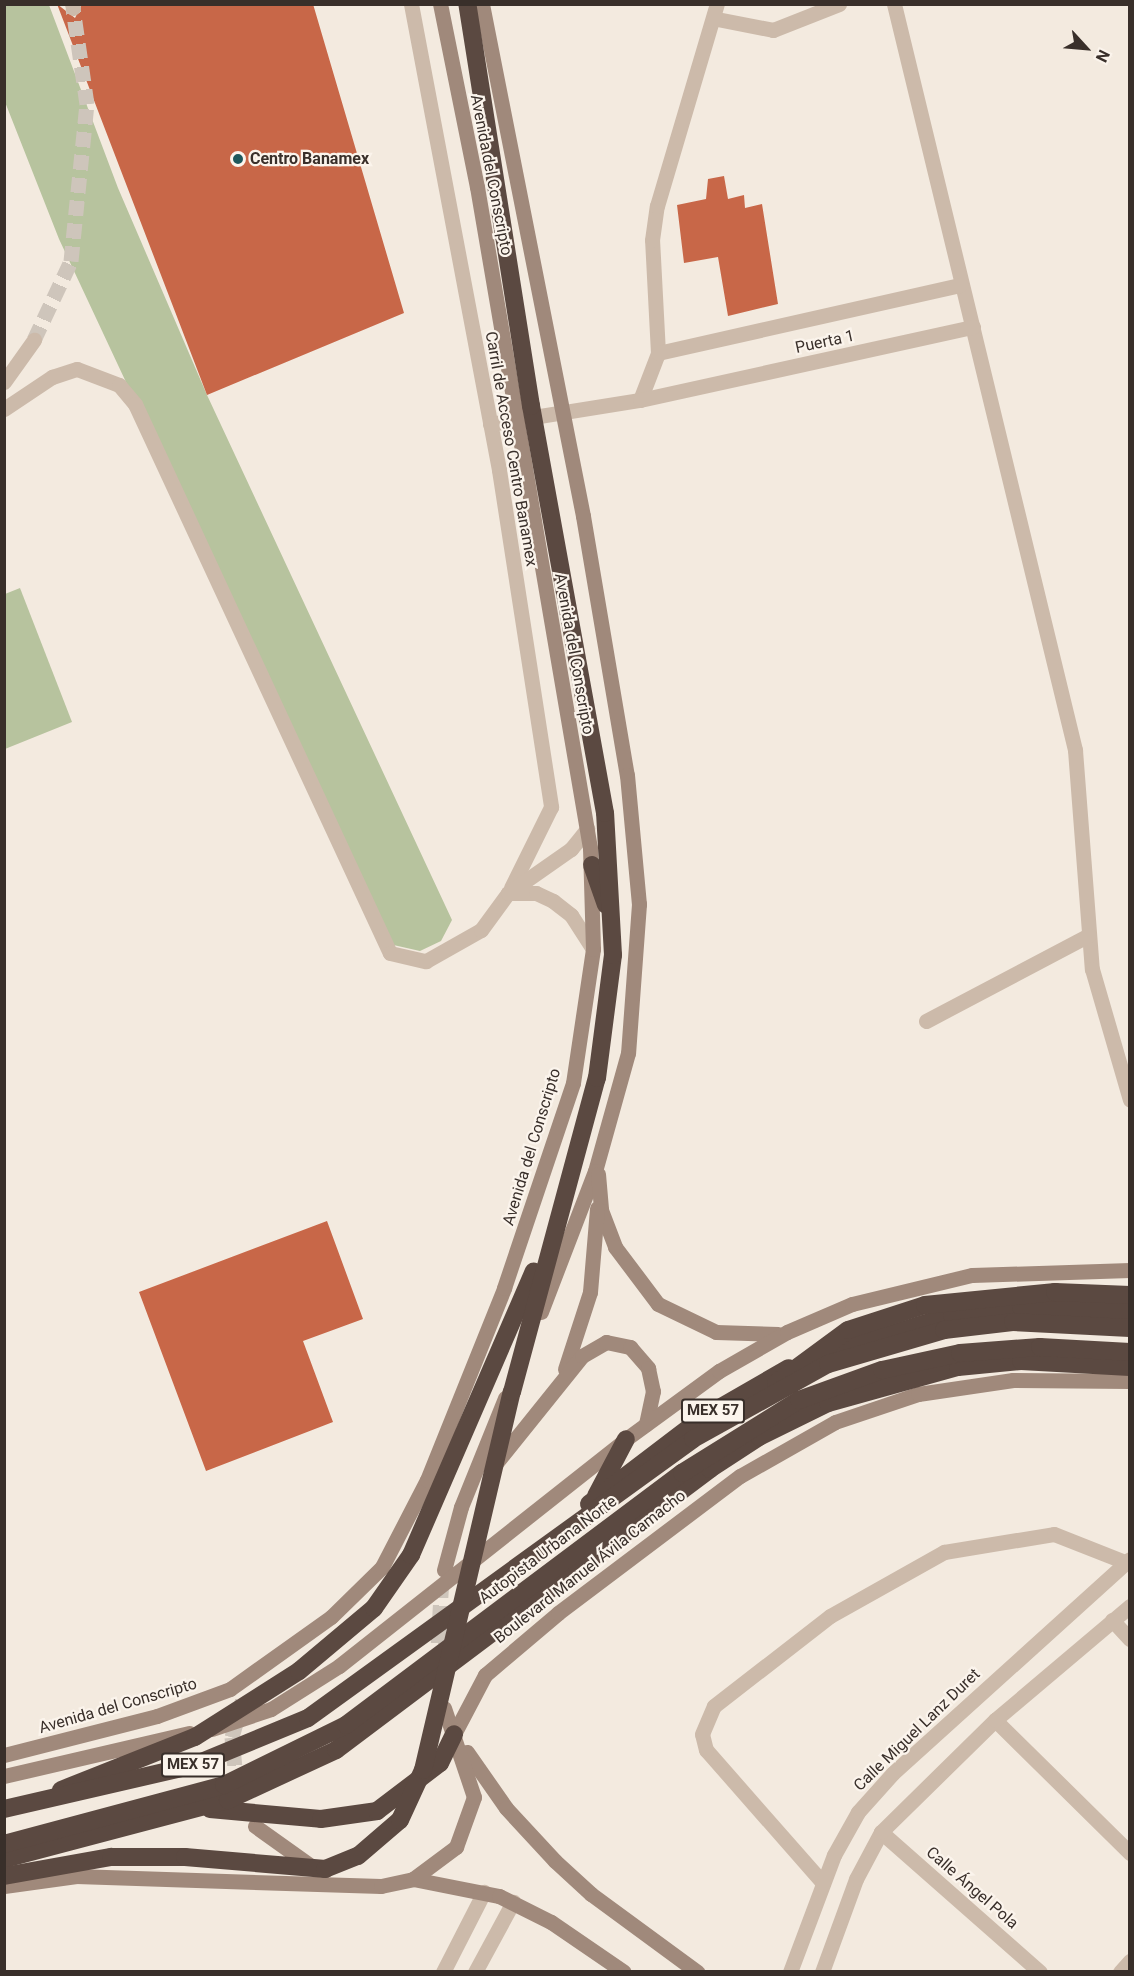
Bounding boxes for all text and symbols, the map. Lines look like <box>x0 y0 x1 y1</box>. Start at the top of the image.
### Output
north arrow <box>1056 18 1116 78</box>
text: N <box>1092 47 1114 65</box>
street label: Avenida del Conscripto <box>466 93 516 257</box>
place label: Centro Banamex <box>250 149 369 169</box>
marker: Centro Banamex <box>231 152 245 166</box>
street label: Puerta 1 <box>794 326 856 358</box>
street label: Carril de Acceso Centro Banamex <box>481 330 541 568</box>
street label: Avenida del Conscripto <box>550 572 598 736</box>
street label: Avenida del Conscripto <box>499 1066 565 1228</box>
road number: MEX 57 <box>680 1399 746 1423</box>
street label: Boulevard Manuel Ávila Camacho <box>490 1486 690 1648</box>
street label: Autopista Urbana Norte <box>475 1492 621 1608</box>
street label: Calle Miguel Lanz Duret <box>850 1665 984 1795</box>
street label: Avenida del Conscripto <box>37 1674 199 1738</box>
road number: MEX 57 <box>160 1753 226 1777</box>
street label: Calle Ángel Pola <box>922 1843 1022 1933</box>

